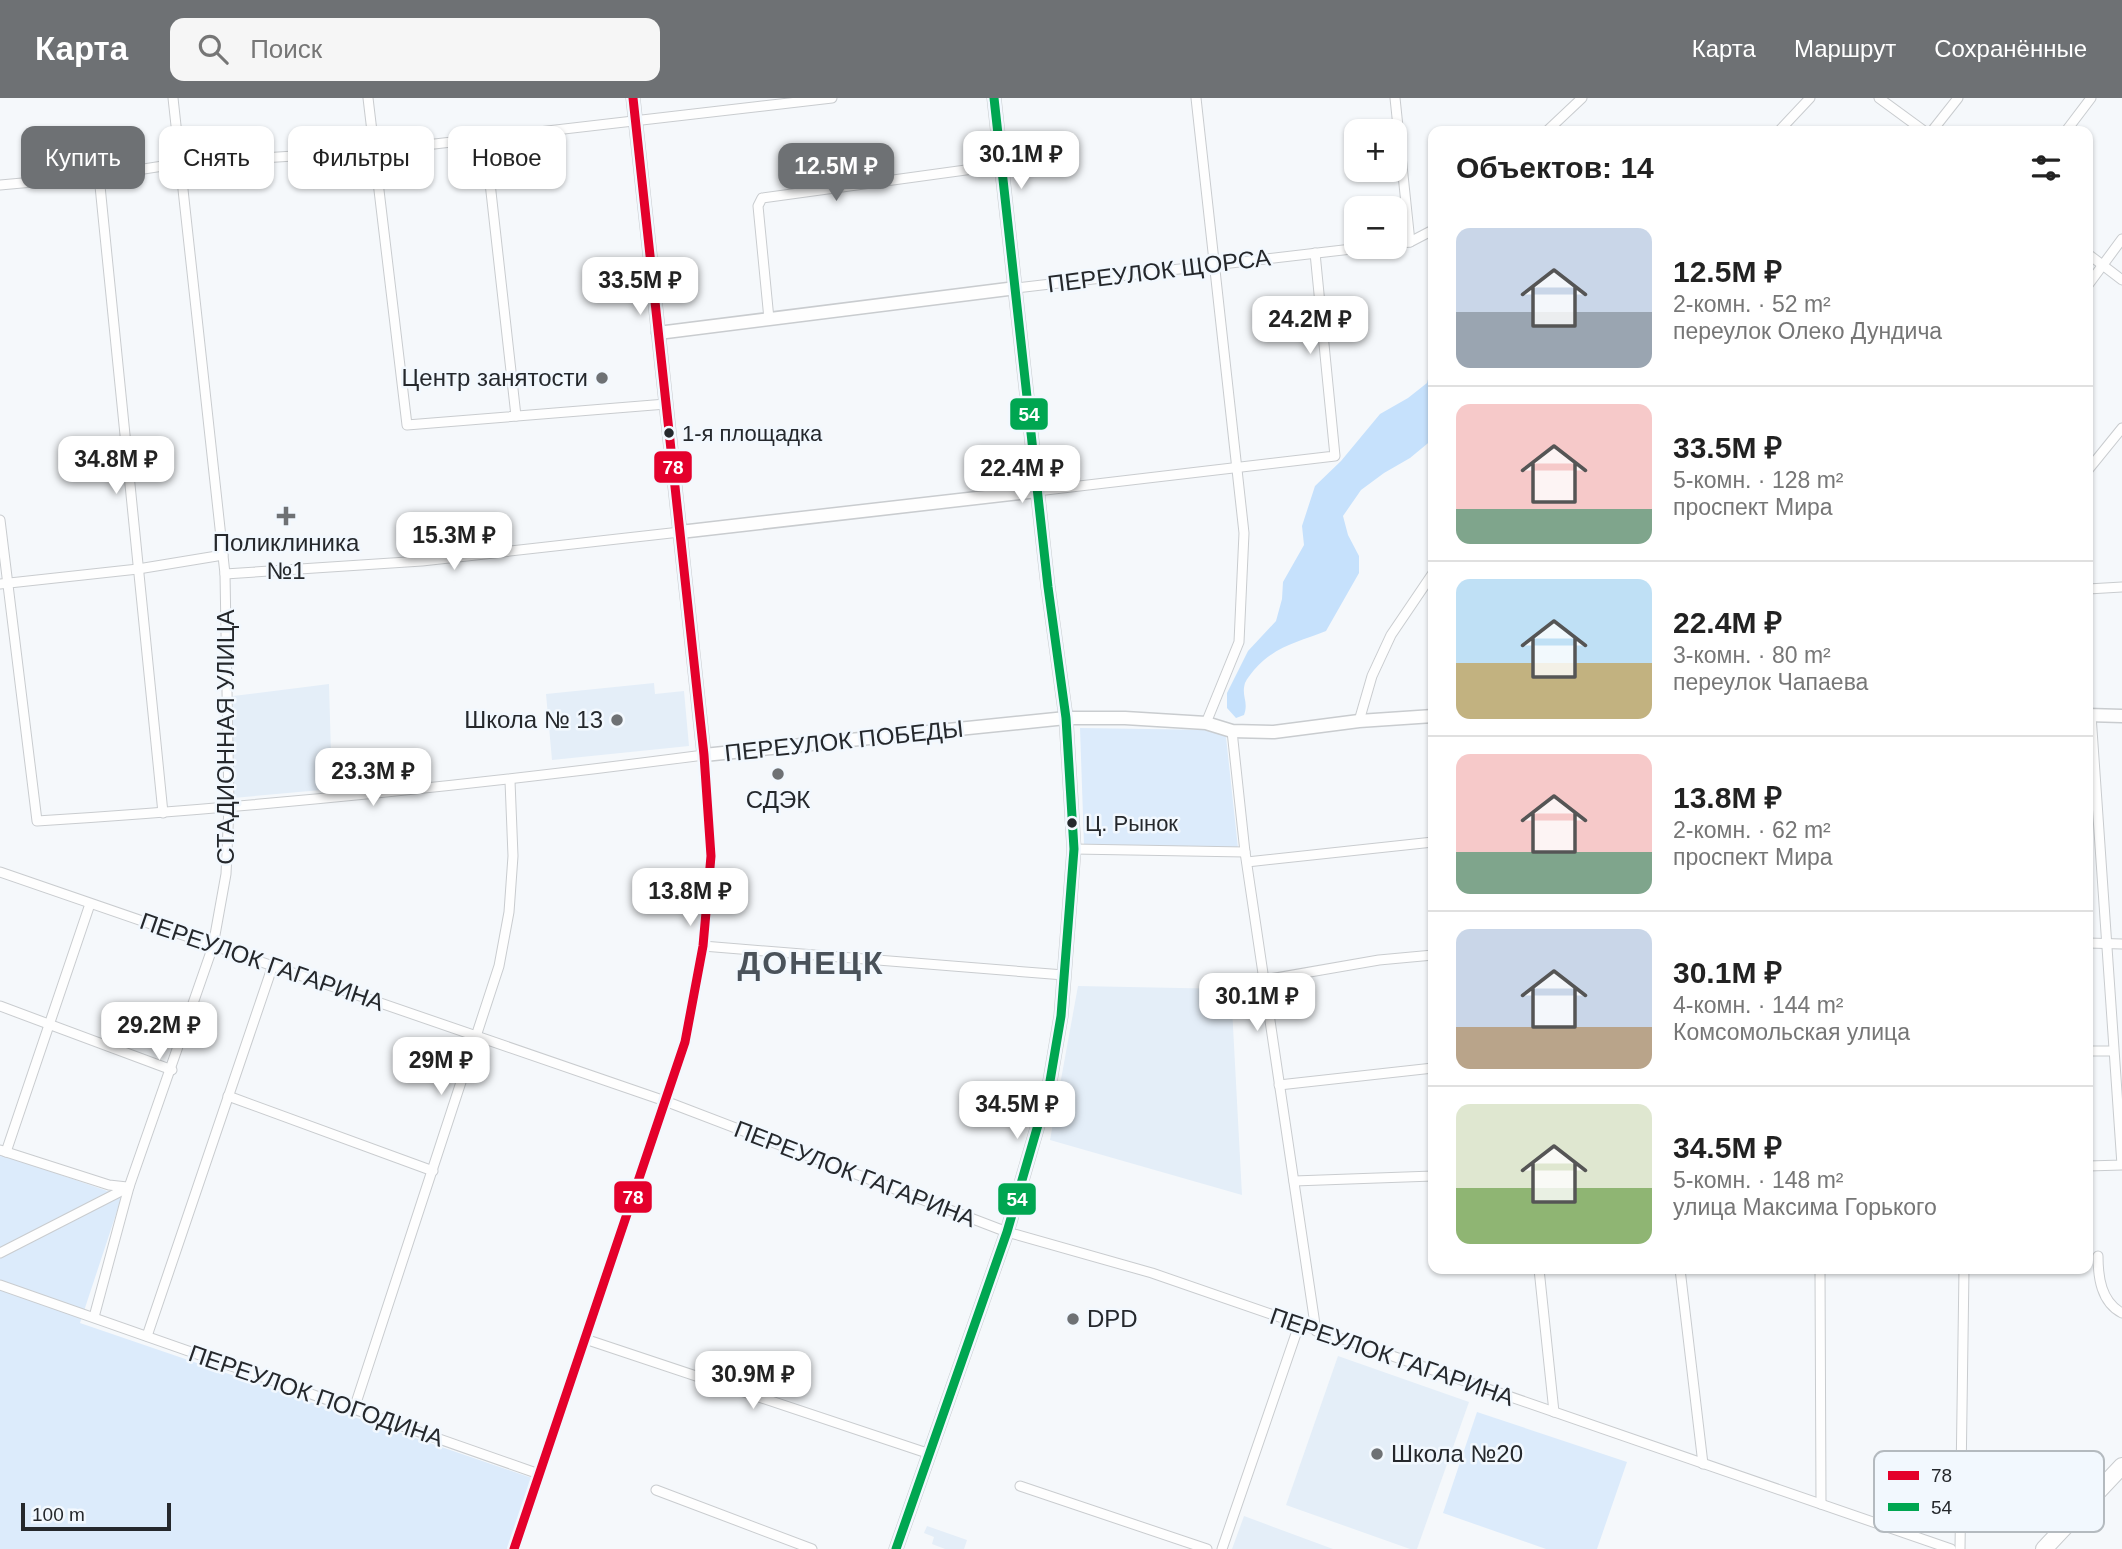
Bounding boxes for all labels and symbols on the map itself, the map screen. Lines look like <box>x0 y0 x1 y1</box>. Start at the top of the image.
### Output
pin: 30.1M ₽ <box>956 132 1086 191</box>
pin: 12.5M ₽ <box>771 144 901 203</box>
street label: ПЕРЕУЛОК ЩОРСА <box>1046 243 1272 298</box>
pin: 33.5M ₽ <box>575 258 705 317</box>
pin: 24.2M ₽ <box>1245 296 1375 356</box>
place label: Центр занятости <box>402 364 588 391</box>
marker: Центр занятости <box>594 370 610 386</box>
line badge: 54 <box>1009 397 1049 431</box>
text: 54 <box>1018 404 1040 425</box>
place label: 1-я площадка <box>682 421 823 446</box>
marker: 1-я площадка <box>662 426 676 440</box>
pin: 34.8M ₽ <box>51 436 181 496</box>
pin: 22.4M ₽ <box>957 446 1087 505</box>
line badge: 78 <box>653 450 693 484</box>
text: 78 <box>662 457 684 478</box>
marker: Поликлиника №1 <box>276 506 296 526</box>
pin: 15.3M ₽ <box>389 512 519 572</box>
place label: Поликлиника №1 <box>213 529 360 584</box>
street label: СТАДИОННАЯ УЛИЦА <box>212 609 239 865</box>
place label: Школа № 13 <box>464 706 603 733</box>
marker: Школа № 13 <box>609 712 625 728</box>
street label: ПЕРЕУЛОК ПОБЕДЫ <box>723 715 965 766</box>
pin: 23.3M ₽ <box>308 748 438 808</box>
marker: СДЭК <box>770 766 786 782</box>
place label: СДЭК <box>746 786 810 813</box>
place label: Ц. Рынок <box>1085 811 1178 836</box>
marker: Ц. Рынок <box>1065 816 1079 830</box>
pin: 13.8M ₽ <box>625 868 755 928</box>
street label: ПЕРЕУЛОК ГАГАРИНА <box>137 907 388 1016</box>
district label: ДОНЕЦК <box>737 945 885 981</box>
pin: 30.1M ₽ <box>1192 974 1322 1033</box>
pin: 29.2M ₽ <box>94 1002 224 1062</box>
pin: 29M ₽ <box>392 1038 490 1097</box>
pin: 34.5M ₽ <box>952 1082 1082 1141</box>
street label: ПЕРЕУЛОК ГАГАРИНА <box>731 1115 980 1232</box>
line badge: 78 <box>613 1180 653 1214</box>
line badge: 54 <box>997 1182 1037 1216</box>
text: 78 <box>622 1187 644 1208</box>
text: 54 <box>1006 1189 1028 1210</box>
street label: ПЕРЕУЛОК ГАГАРИНА <box>1267 1302 1518 1411</box>
place label: DPD <box>1087 1305 1138 1332</box>
marker: DPD <box>1065 1311 1081 1327</box>
street label: ПЕРЕУЛОК ПОГОДИНА <box>185 1339 447 1452</box>
pin: 30.9M ₽ <box>688 1352 818 1411</box>
place label: Школа №20 <box>1391 1440 1523 1467</box>
marker: Школа №20 <box>1369 1446 1385 1462</box>
legend <box>1874 1451 2104 1532</box>
text: 78 <box>1931 1465 1952 1486</box>
text: 54 <box>1931 1497 1953 1518</box>
scale bar <box>21 1500 172 1532</box>

